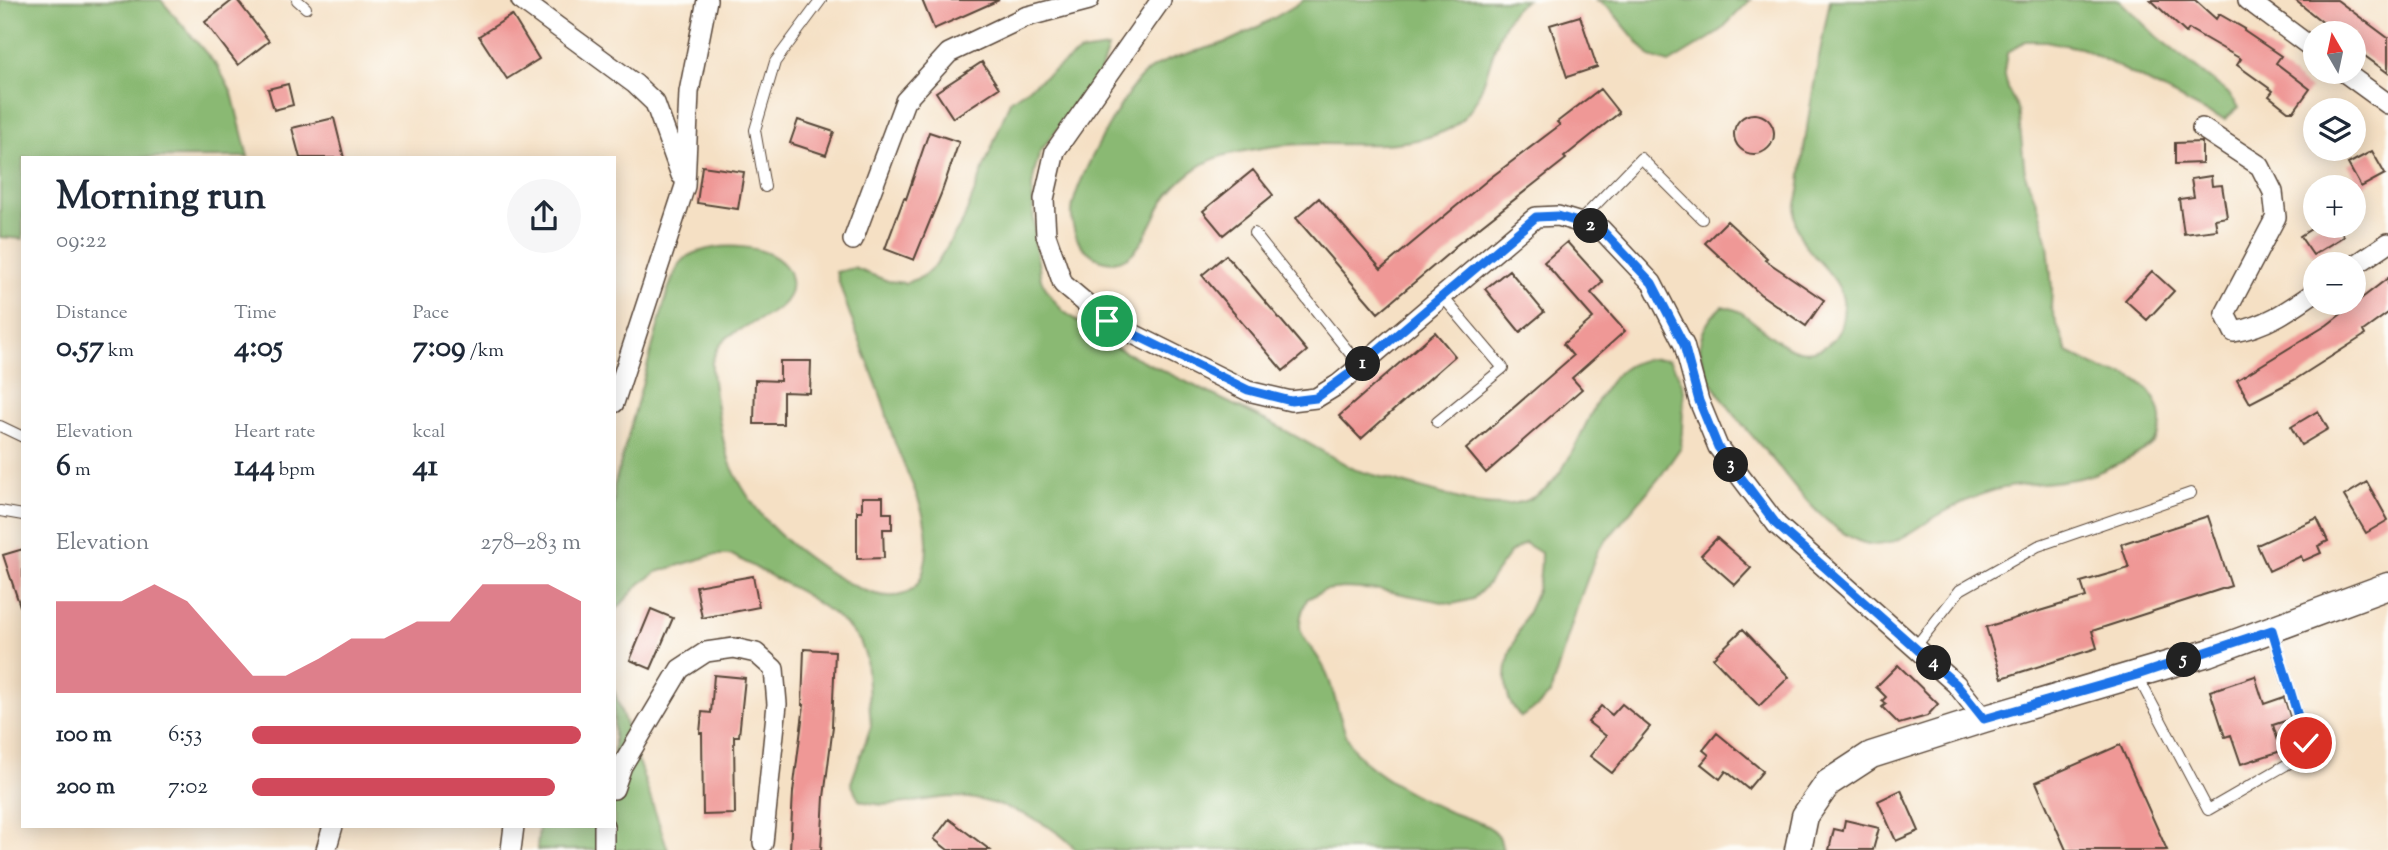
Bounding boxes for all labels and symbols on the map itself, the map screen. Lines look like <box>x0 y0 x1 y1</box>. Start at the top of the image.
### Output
north arrow <box>2303 21 2366 84</box>
pin: 2 <box>1574 208 1608 244</box>
pin <box>1077 291 1137 351</box>
pin: 1 <box>1346 346 1380 382</box>
pin: 3 <box>1714 448 1748 482</box>
pin: 5 <box>2166 642 2202 678</box>
pin: 4 <box>1916 646 1952 680</box>
pin <box>2276 713 2336 773</box>

